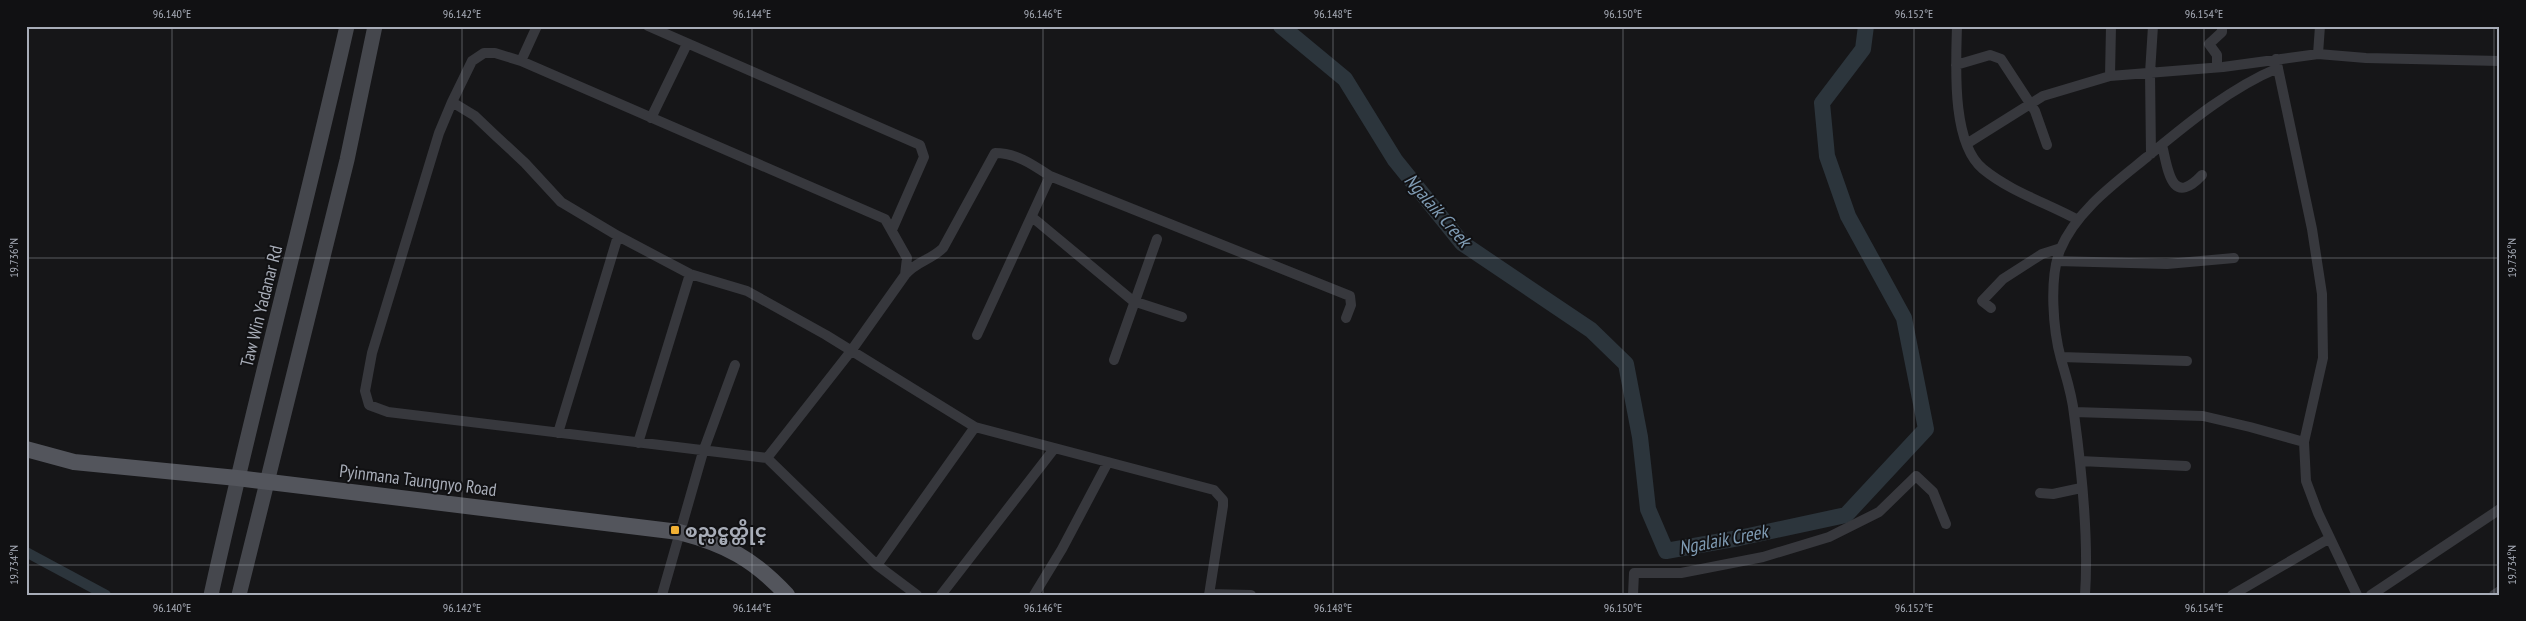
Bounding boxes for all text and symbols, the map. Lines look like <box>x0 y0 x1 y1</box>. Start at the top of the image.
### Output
text: 96.140°E <box>153 6 191 21</box>
text: 96.142°E <box>443 6 481 21</box>
text: 96.144°E <box>733 6 771 21</box>
text: 96.146°E <box>1024 6 1062 21</box>
text: 96.148°E <box>1314 6 1352 21</box>
text: 96.150°E <box>1604 6 1642 21</box>
text: 96.152°E <box>1895 6 1933 21</box>
text: 96.154°E <box>2185 6 2223 21</box>
water label: Ngalaik Creek <box>1400 168 1478 254</box>
text: 19.736°N <box>6 238 21 278</box>
text: 19.736°N <box>2504 238 2519 278</box>
street label: Taw Win Yadanar Rd <box>235 243 287 369</box>
street label: Pyinmana Taungnyo Road <box>338 459 498 501</box>
water label: Ngalaik Creek <box>1677 518 1772 559</box>
place label: စည္ပင္မွတ္တိုင္ <box>685 519 767 545</box>
marker: စည္ပင္မွတ္တိုင္ <box>669 524 681 536</box>
text: 19.734°N <box>6 545 21 585</box>
text: 19.734°N <box>2504 545 2519 585</box>
text: 96.140°E <box>153 600 191 615</box>
text: 96.142°E <box>443 600 481 615</box>
text: 96.144°E <box>733 600 771 615</box>
text: 96.146°E <box>1024 600 1062 615</box>
text: 96.148°E <box>1314 600 1352 615</box>
text: 96.150°E <box>1604 600 1642 615</box>
text: 96.152°E <box>1895 600 1933 615</box>
text: 96.154°E <box>2185 600 2223 615</box>

